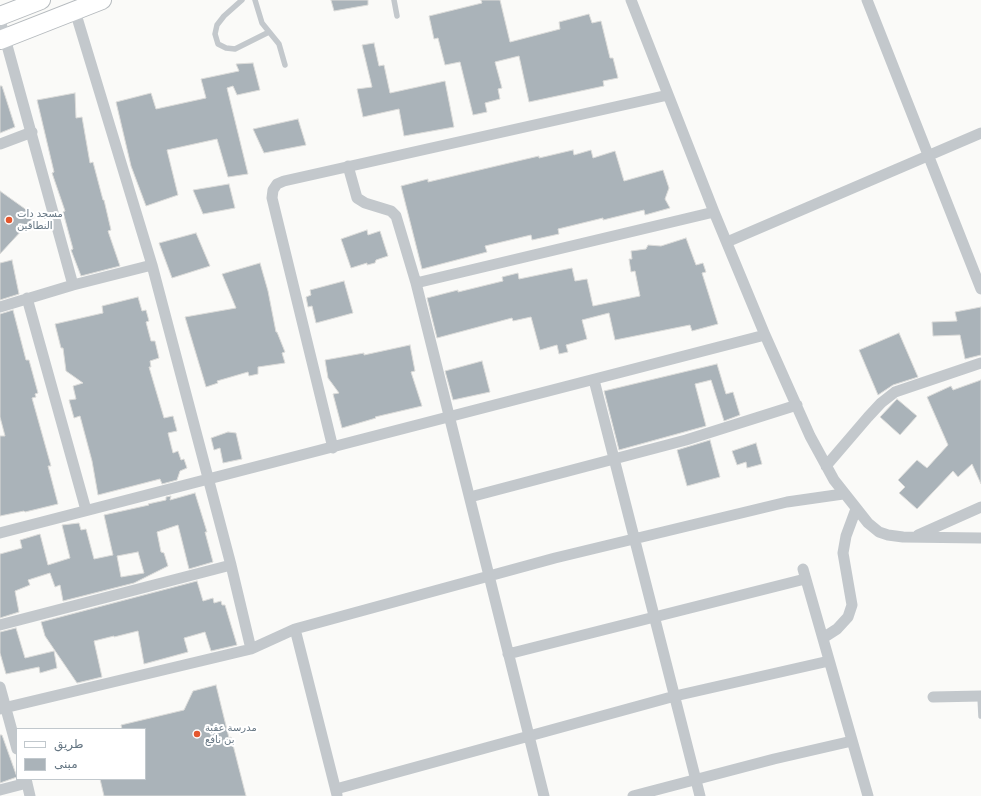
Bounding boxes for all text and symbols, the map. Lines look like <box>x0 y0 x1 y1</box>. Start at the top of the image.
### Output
place label: مسجد دات النطاقين <box>17 208 63 232</box>
marker: مسجد دات النطاقين <box>4 215 14 225</box>
place label: مدرسة عقبة بن نافع <box>205 722 257 746</box>
legend <box>16 728 146 780</box>
marker: مدرسة عقبة بن نافع <box>192 729 202 739</box>
text: طريق <box>54 737 84 751</box>
text: مبنى <box>54 757 78 771</box>

